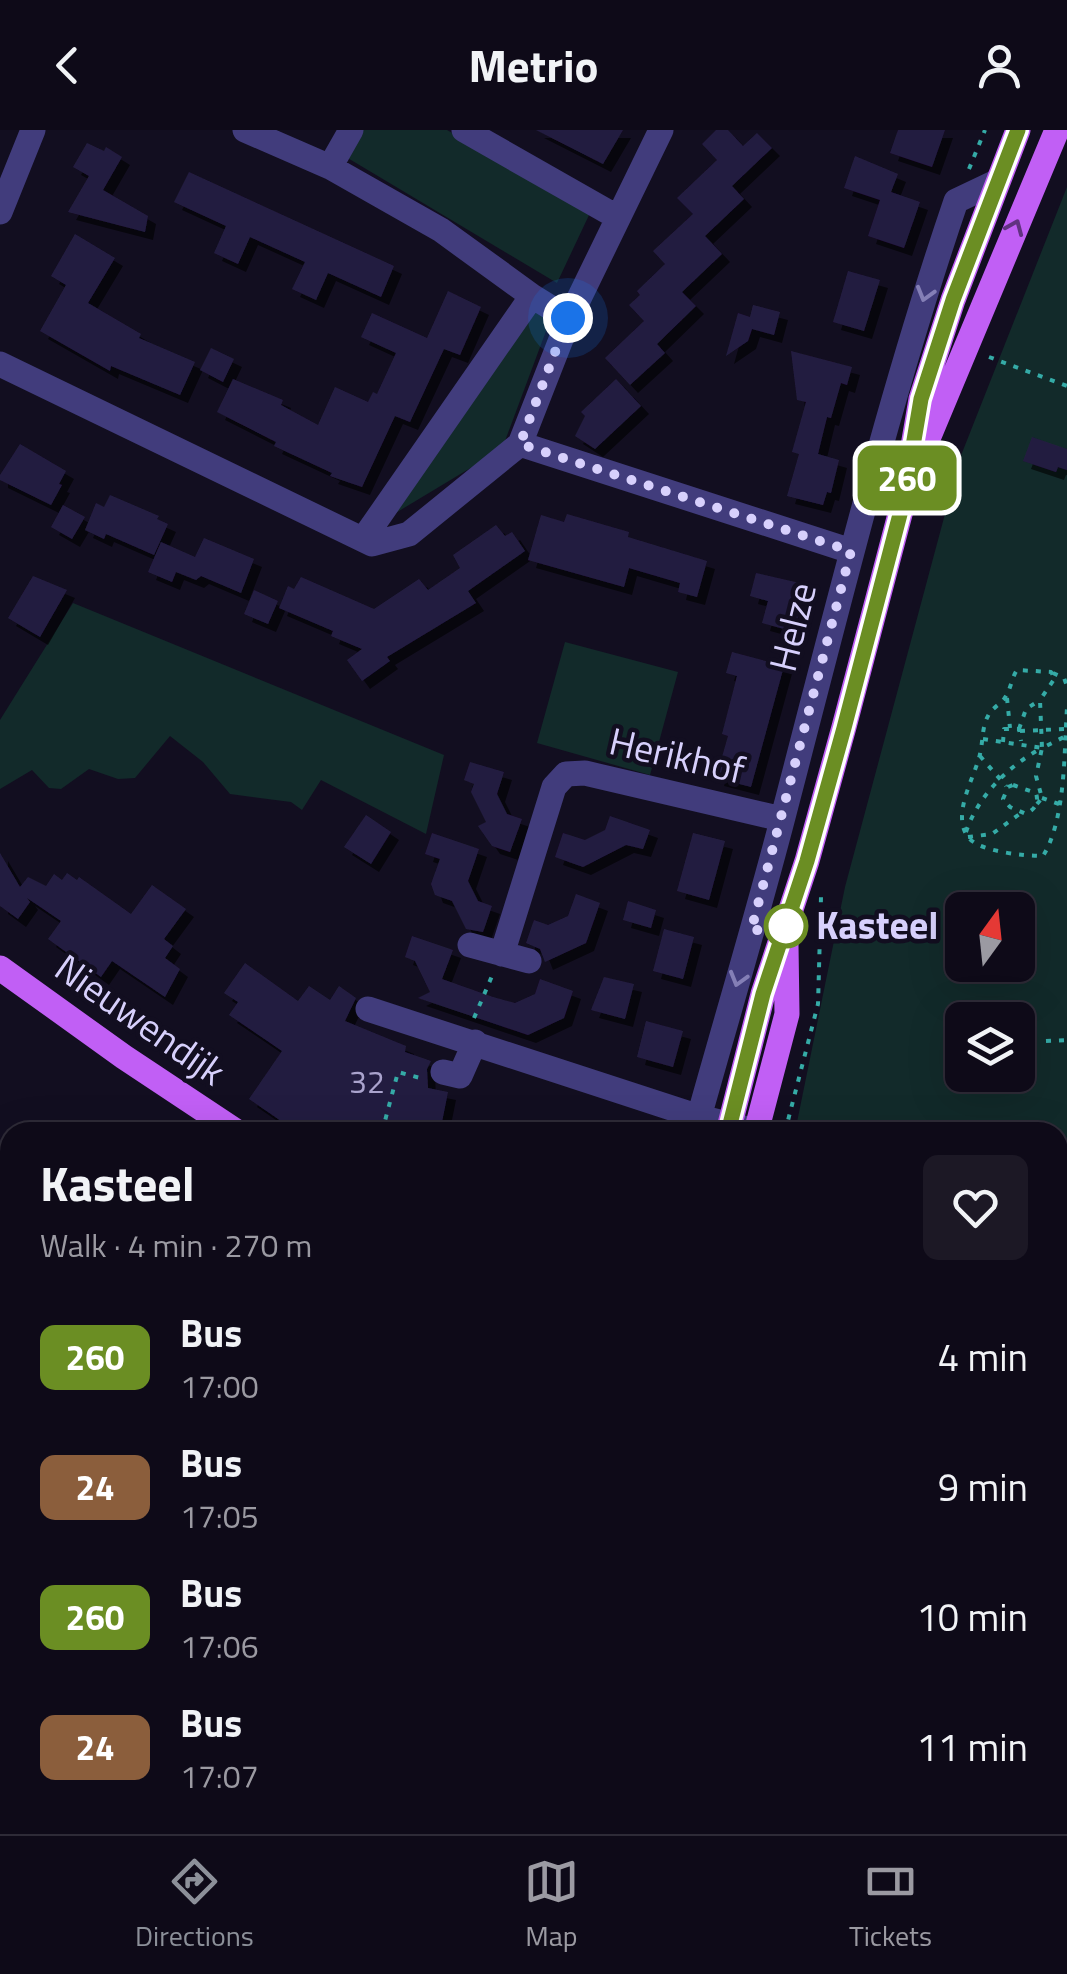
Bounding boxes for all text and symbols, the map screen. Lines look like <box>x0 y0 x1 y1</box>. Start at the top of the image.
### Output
text: Metrio <box>469 31 598 99</box>
icon: back <box>40 38 95 93</box>
icon: person <box>972 38 1027 93</box>
one-way arrow <box>1003 219 1023 237</box>
one-way arrow <box>916 285 937 302</box>
your location <box>543 293 593 343</box>
line badge: 260 <box>850 446 964 510</box>
text: 260 <box>878 451 936 505</box>
street label: Helze <box>753 576 831 677</box>
street label: Herikhof <box>604 711 751 799</box>
north arrow <box>945 892 1035 982</box>
map controls <box>945 892 1035 1092</box>
place label: Kasteel <box>816 896 939 954</box>
marker: Kasteel <box>765 905 807 947</box>
street label: Nieuwendijk <box>43 939 238 1099</box>
one-way arrow <box>729 969 750 986</box>
button: layers <box>945 1002 1035 1092</box>
house number: 32 <box>349 1057 385 1105</box>
text: Kasteel <box>40 1147 195 1220</box>
button: heart <box>923 1155 1028 1260</box>
text: Walk · 4 min · 270 m <box>40 1221 312 1269</box>
text: Bus <box>180 1304 242 1362</box>
text: 4 min <box>938 1328 1028 1386</box>
text: 260 <box>66 1330 124 1384</box>
text: 17:00 <box>180 1362 259 1410</box>
text: Bus <box>180 1434 242 1492</box>
text: 9 min <box>938 1458 1028 1516</box>
text: 24 <box>75 1460 115 1514</box>
text: 17:05 <box>180 1492 259 1540</box>
text: Bus <box>180 1564 242 1622</box>
text: 10 min <box>917 1588 1028 1646</box>
text: 260 <box>66 1590 124 1644</box>
text: 17:06 <box>180 1622 259 1670</box>
text: Bus <box>180 1694 242 1752</box>
text: 11 min <box>917 1718 1028 1776</box>
text: 24 <box>75 1720 115 1774</box>
text: 17:07 <box>180 1752 259 1800</box>
tab: Directions <box>135 1854 254 1957</box>
tab: Map <box>524 1854 579 1957</box>
tab: Tickets <box>849 1854 932 1957</box>

